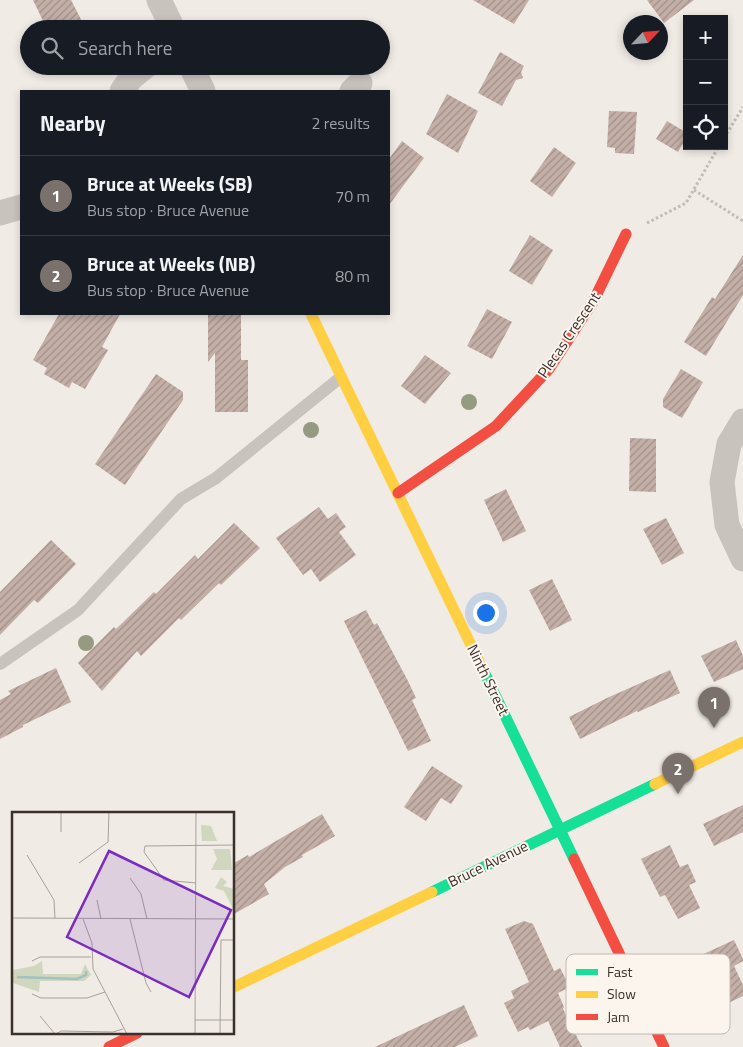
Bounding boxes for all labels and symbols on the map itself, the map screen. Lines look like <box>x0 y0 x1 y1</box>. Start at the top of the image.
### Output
north arrow <box>623 15 668 60</box>
street label: Plecas Crescent <box>531 287 606 382</box>
your location <box>473 600 499 626</box>
street label: Ninth Street <box>461 640 516 720</box>
pin: 1 <box>698 687 730 728</box>
pin: 2 <box>662 753 694 794</box>
inset map <box>12 812 235 1034</box>
street label: Bruce Avenue <box>444 834 532 893</box>
legend <box>566 954 730 1034</box>
text: Fast <box>607 961 632 982</box>
text: Slow <box>607 983 636 1004</box>
text: Jam <box>607 1006 630 1027</box>

